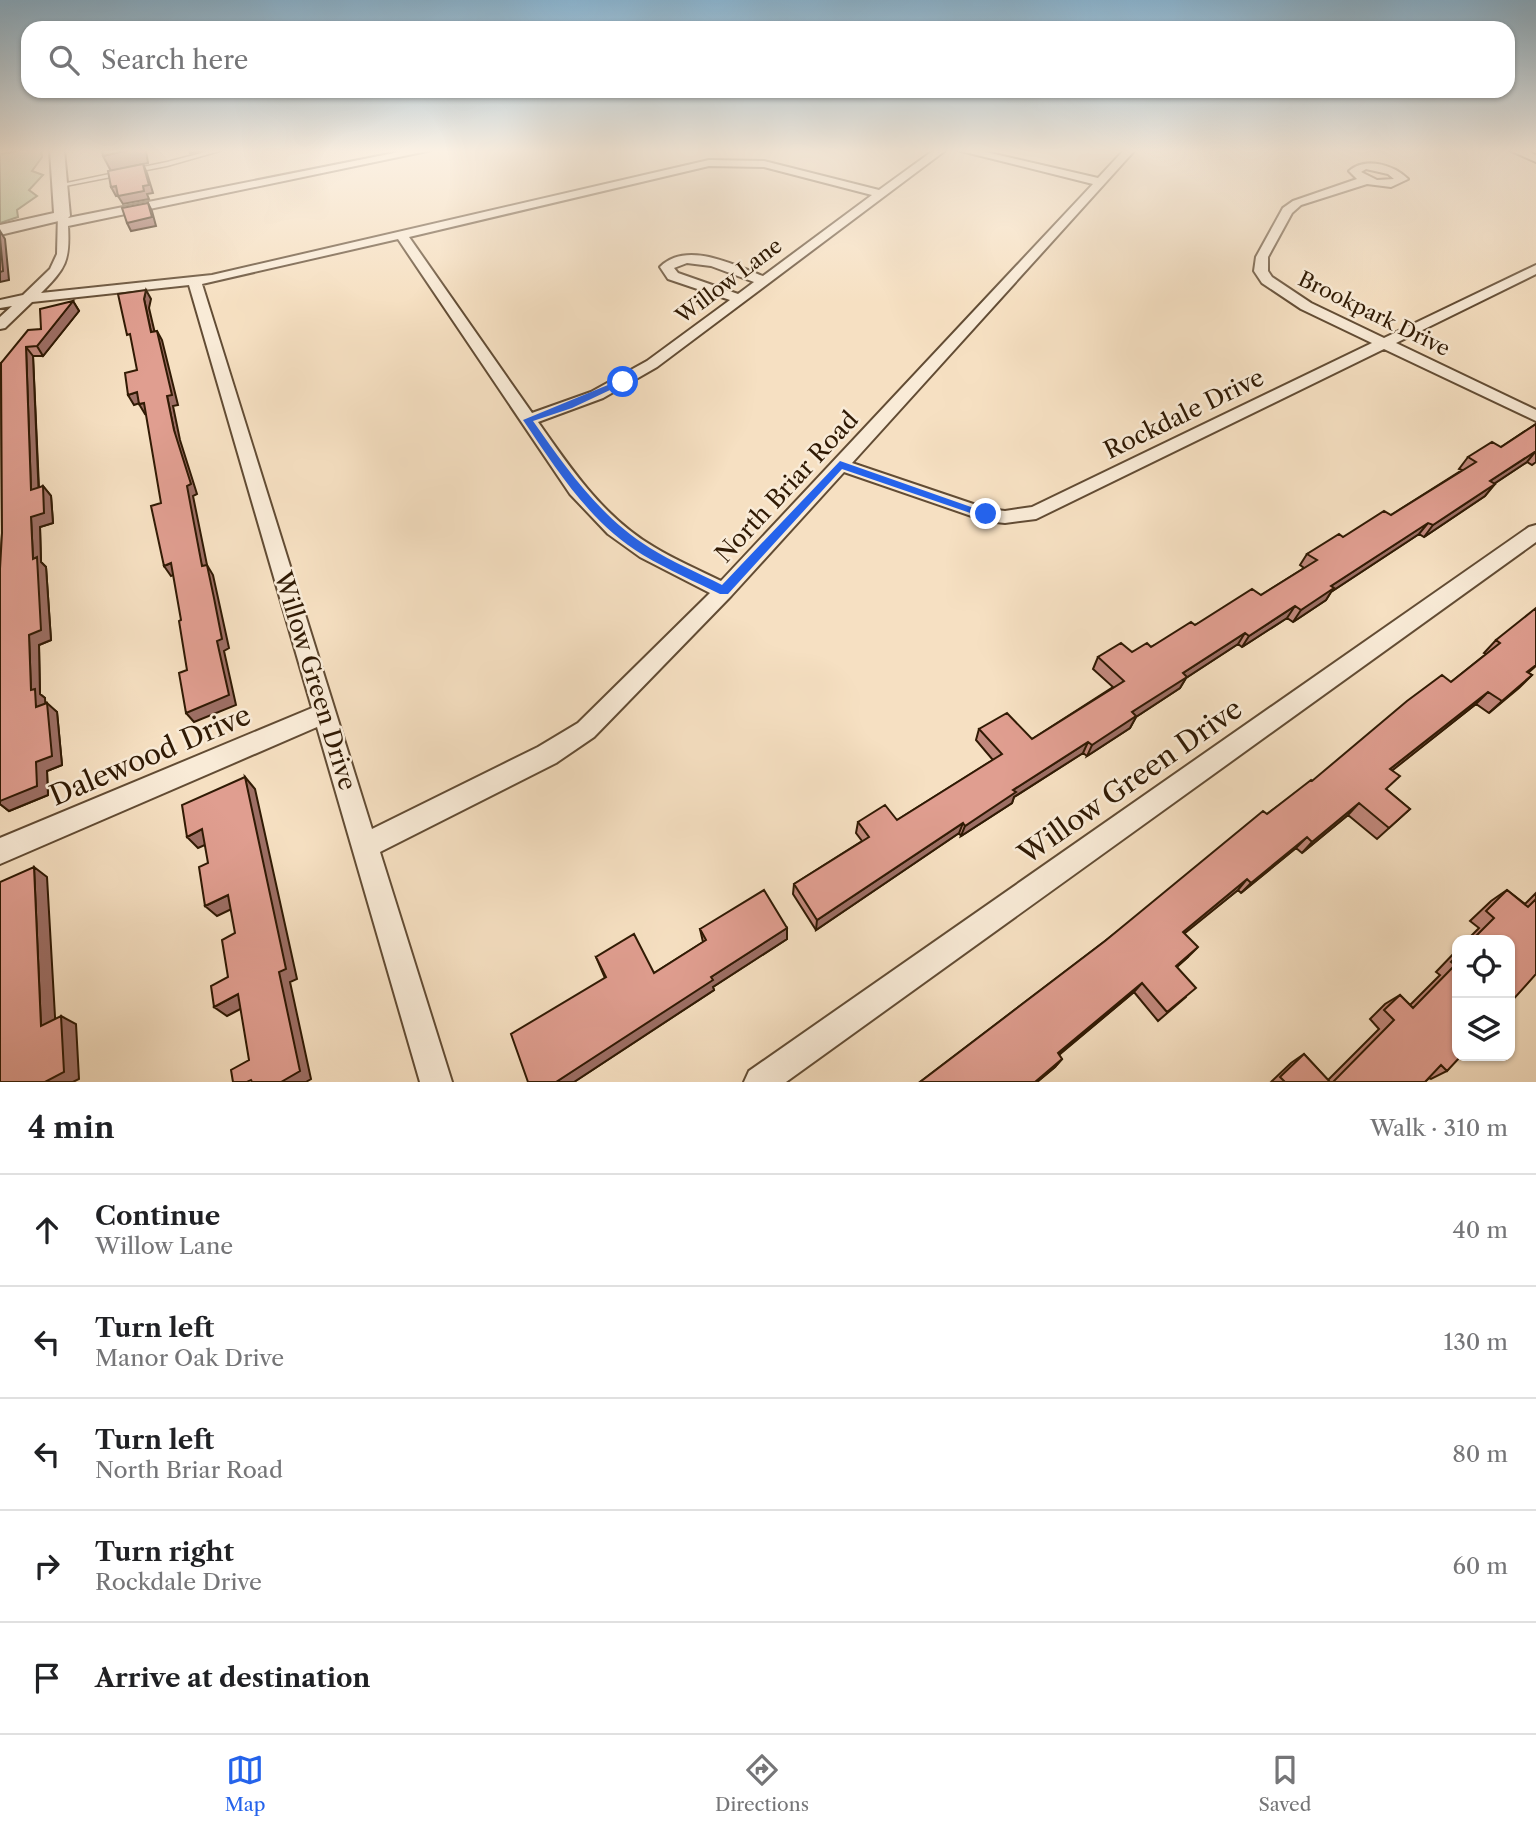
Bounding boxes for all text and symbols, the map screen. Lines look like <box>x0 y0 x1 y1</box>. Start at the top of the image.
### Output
search box <box>21 21 1515 98</box>
icon: search <box>45 41 83 79</box>
text: Search here <box>101 44 248 76</box>
street label: Willow Lane <box>670 233 787 329</box>
street label: Brookpark Drive <box>1294 266 1454 361</box>
street label: Rockdale Drive <box>1099 362 1268 465</box>
route start <box>607 366 638 397</box>
street label: North Briar Road <box>709 405 864 568</box>
route end <box>970 498 1001 529</box>
street label: Willow Green Drive <box>268 567 363 794</box>
street label: Willow Green Drive <box>1011 691 1248 871</box>
street label: Dalewood Drive <box>44 697 256 813</box>
map controls <box>1452 935 1515 1061</box>
button: locate <box>1452 935 1515 998</box>
button: layers <box>1452 998 1515 1061</box>
text: 4 min <box>28 1109 114 1146</box>
text: Walk · 310 m <box>1370 1114 1508 1142</box>
text: Continue <box>95 1200 220 1232</box>
icon: ahead <box>28 1211 66 1249</box>
text: 40 m <box>1453 1216 1508 1244</box>
text: Willow Lane <box>95 1232 233 1260</box>
text: Turn left <box>95 1312 214 1344</box>
icon: left <box>28 1323 66 1361</box>
text: 130 m <box>1444 1328 1508 1356</box>
text: Manor Oak Drive <box>95 1344 284 1372</box>
text: Turn left <box>95 1424 214 1456</box>
icon: left <box>28 1435 66 1473</box>
text: 80 m <box>1452 1440 1508 1468</box>
text: North Briar Road <box>95 1456 283 1484</box>
text: Turn right <box>95 1536 234 1568</box>
icon: right <box>28 1547 66 1585</box>
text: 60 m <box>1452 1552 1508 1580</box>
text: Rockdale Drive <box>95 1568 262 1596</box>
icon: arrive <box>28 1659 66 1697</box>
text: Arrive at destination <box>95 1662 370 1694</box>
tab: Map <box>225 1751 266 1816</box>
tab: Directions <box>715 1751 809 1816</box>
tab: Saved <box>1258 1751 1311 1816</box>

